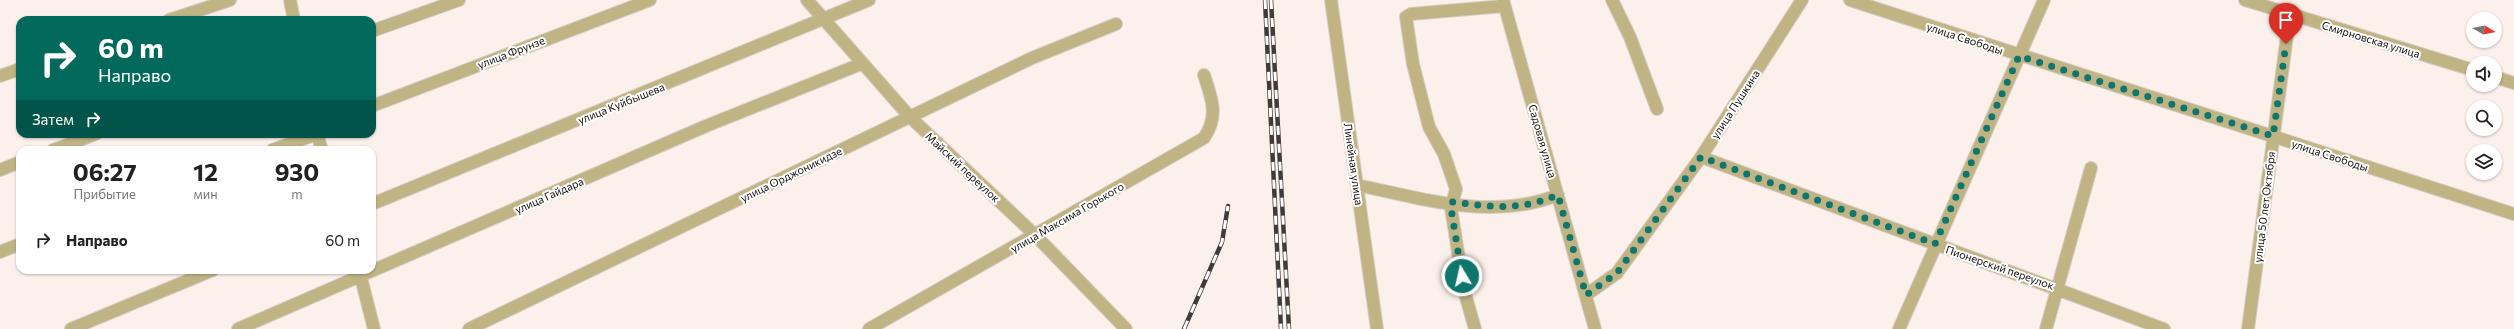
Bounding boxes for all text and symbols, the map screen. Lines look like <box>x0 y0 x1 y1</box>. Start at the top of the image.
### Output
pin <box>2269 3 2303 44</box>
icon: arrive <box>2275 9 2297 31</box>
north arrow <box>2466 12 2502 48</box>
map controls <box>2466 12 2502 180</box>
street label: Смирновская улица <box>2320 18 2422 60</box>
street label: улица Свободы <box>1925 20 2005 57</box>
text: 60 m <box>98 30 164 64</box>
icon: right <box>32 32 84 84</box>
street label: улица Фрунзе <box>476 33 547 71</box>
button: sound <box>2466 56 2502 92</box>
text: Направо <box>98 64 171 86</box>
street label: улица Пушкина <box>1708 67 1762 141</box>
street label: улица Куйбышева <box>576 80 666 126</box>
button: search <box>2466 100 2502 136</box>
street label: Садовая улица <box>1526 103 1560 179</box>
icon: right <box>82 108 104 130</box>
text: Затем <box>32 110 74 128</box>
street label: Линейная улица <box>1342 122 1366 206</box>
street label: Майский переулок <box>923 129 1003 205</box>
street label: улица Свободы <box>2290 137 2370 174</box>
street label: улица Орджоникидзе <box>738 144 844 204</box>
button: layers <box>2466 144 2502 180</box>
street label: улица 50 лет Октября <box>2251 151 2277 263</box>
text: 06:27 <box>73 157 137 186</box>
text: 12 <box>193 157 218 186</box>
text: 930 <box>275 157 319 186</box>
street label: улица Гайдара <box>513 174 585 216</box>
street label: улица Максима Горького <box>1008 179 1126 255</box>
text: Прибытие <box>73 186 136 202</box>
text: мин <box>194 186 218 202</box>
text: m <box>291 186 303 202</box>
icon: right <box>32 229 54 251</box>
text: Направо <box>66 231 128 249</box>
text: 60 m <box>325 231 360 249</box>
street label: Пионерский переулок <box>1944 242 2056 292</box>
position arrow <box>1441 255 1483 297</box>

